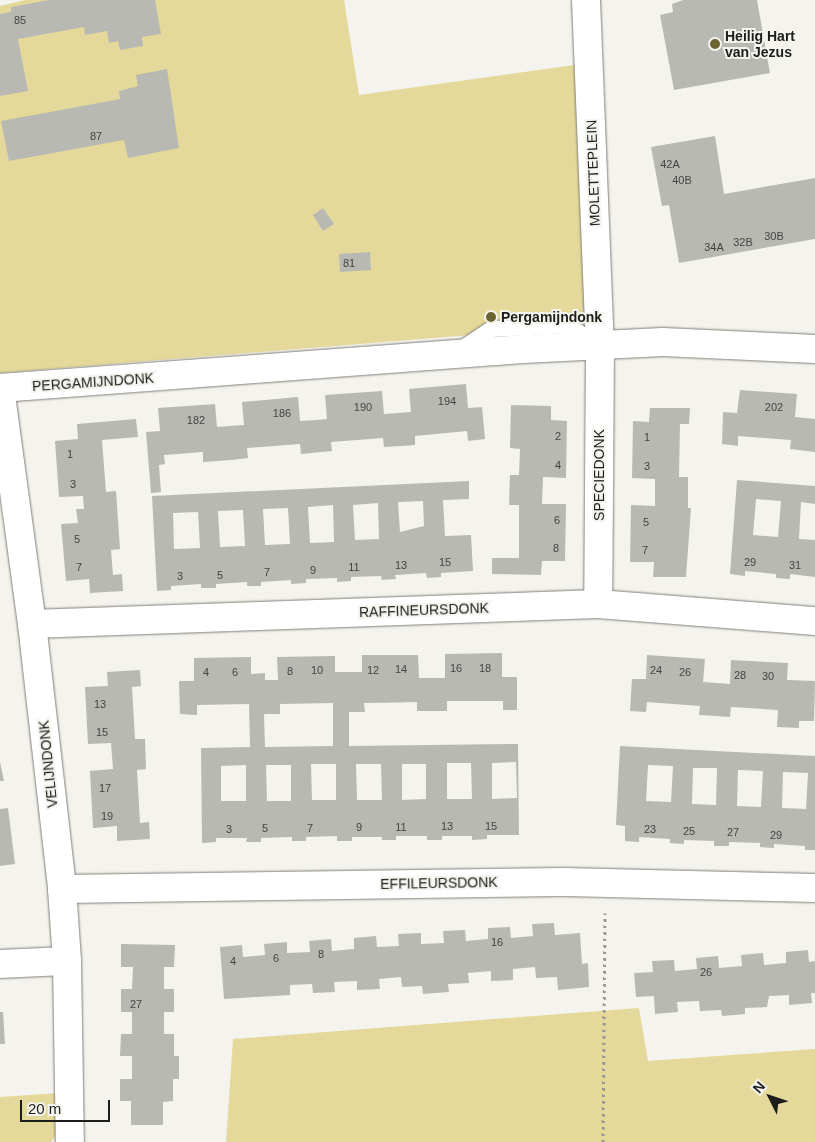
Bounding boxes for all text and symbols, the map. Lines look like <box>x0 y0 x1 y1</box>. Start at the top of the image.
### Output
house number: 85 <box>14 13 26 27</box>
place label: Heilig Hart van Jezus <box>725 28 795 60</box>
marker: Heilig Hart van Jezus <box>709 38 721 50</box>
street label: MOLETTEPLEIN <box>583 119 603 227</box>
house number: 87 <box>90 129 102 143</box>
house number: 42A <box>660 157 680 171</box>
house number: 40B <box>672 173 692 187</box>
house number: 30B <box>764 229 784 243</box>
house number: 32B <box>733 235 753 249</box>
house number: 34A <box>704 240 724 254</box>
house number: 81 <box>343 256 355 270</box>
place label: Pergamijndonk <box>501 309 602 325</box>
marker: Pergamijndonk <box>485 311 497 323</box>
street label: PERGAMIJNDONK <box>32 369 154 395</box>
house number: 194 <box>438 394 456 408</box>
house number: 190 <box>354 400 372 414</box>
house number: 202 <box>765 400 783 414</box>
house number: 186 <box>273 406 291 420</box>
house number: 182 <box>187 413 205 427</box>
house number: 2 <box>555 429 561 443</box>
street label: SPECIEDONK <box>591 429 607 521</box>
house number: 1 <box>644 430 650 444</box>
house number: 1 <box>67 447 73 461</box>
house number: 4 <box>555 458 561 472</box>
house number: 3 <box>644 459 650 473</box>
house number: 3 <box>70 477 76 491</box>
house number: 6 <box>554 513 560 527</box>
house number: 5 <box>643 515 649 529</box>
house number: 5 <box>74 532 80 546</box>
house number: 8 <box>553 541 559 555</box>
house number: 7 <box>642 543 648 557</box>
house number: 15 <box>439 555 451 569</box>
house number: 29 <box>744 555 756 569</box>
house number: 13 <box>395 558 407 572</box>
house number: 31 <box>789 558 801 572</box>
house number: 7 <box>76 560 82 574</box>
house number: 11 <box>348 560 360 574</box>
house number: 9 <box>310 563 316 577</box>
house number: 7 <box>264 565 270 579</box>
house number: 5 <box>217 568 223 582</box>
house number: 3 <box>177 569 183 583</box>
street label: RAFFINEURSDONK <box>359 599 489 621</box>
house number: 16 <box>450 661 462 675</box>
house number: 18 <box>479 661 491 675</box>
house number: 14 <box>395 662 407 676</box>
house number: 10 <box>311 663 323 677</box>
house number: 12 <box>367 663 379 677</box>
house number: 24 <box>650 663 662 677</box>
house number: 8 <box>287 664 293 678</box>
house number: 4 <box>203 665 209 679</box>
house number: 6 <box>232 665 238 679</box>
house number: 26 <box>679 665 691 679</box>
house number: 28 <box>734 668 746 682</box>
house number: 30 <box>762 669 774 683</box>
house number: 13 <box>94 697 106 711</box>
street label: VELIJNDONK <box>35 719 61 809</box>
house number: 15 <box>96 725 108 739</box>
house number: 17 <box>99 781 111 795</box>
house number: 19 <box>101 809 113 823</box>
house number: 13 <box>441 819 453 833</box>
house number: 15 <box>485 819 497 833</box>
house number: 9 <box>356 820 362 834</box>
house number: 11 <box>395 820 407 834</box>
house number: 5 <box>262 821 268 835</box>
house number: 7 <box>307 821 313 835</box>
house number: 3 <box>226 822 232 836</box>
house number: 23 <box>644 822 656 836</box>
house number: 25 <box>683 824 695 838</box>
house number: 27 <box>727 825 739 839</box>
house number: 29 <box>770 828 782 842</box>
street label: EFFILEURSDONK <box>380 874 498 892</box>
house number: 16 <box>491 935 503 949</box>
house number: 8 <box>318 947 324 961</box>
house number: 6 <box>273 951 279 965</box>
house number: 4 <box>230 954 236 968</box>
house number: 26 <box>700 965 712 979</box>
house number: 27 <box>130 997 142 1011</box>
north arrow <box>745 1072 795 1122</box>
text: N <box>749 1078 768 1096</box>
scale bar <box>22 1090 112 1122</box>
text: 20 m <box>28 1100 61 1117</box>

